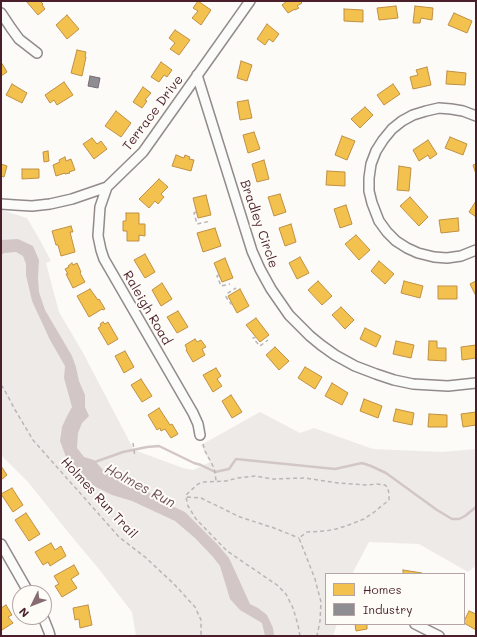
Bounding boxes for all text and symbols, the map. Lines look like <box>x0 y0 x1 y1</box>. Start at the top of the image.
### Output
street label: Terrace Drive <box>119 72 187 154</box>
street label: Bradley Circle <box>237 178 281 270</box>
street label: Raleigh Road <box>119 268 175 348</box>
street label: Holmes Run Trail <box>57 454 141 542</box>
water label: Holmes Run <box>102 460 178 512</box>
legend <box>325 573 465 625</box>
text: Homes <box>363 581 402 597</box>
north arrow <box>12 585 52 625</box>
text: Industry <box>363 601 412 617</box>
text: N <box>15 605 32 621</box>

